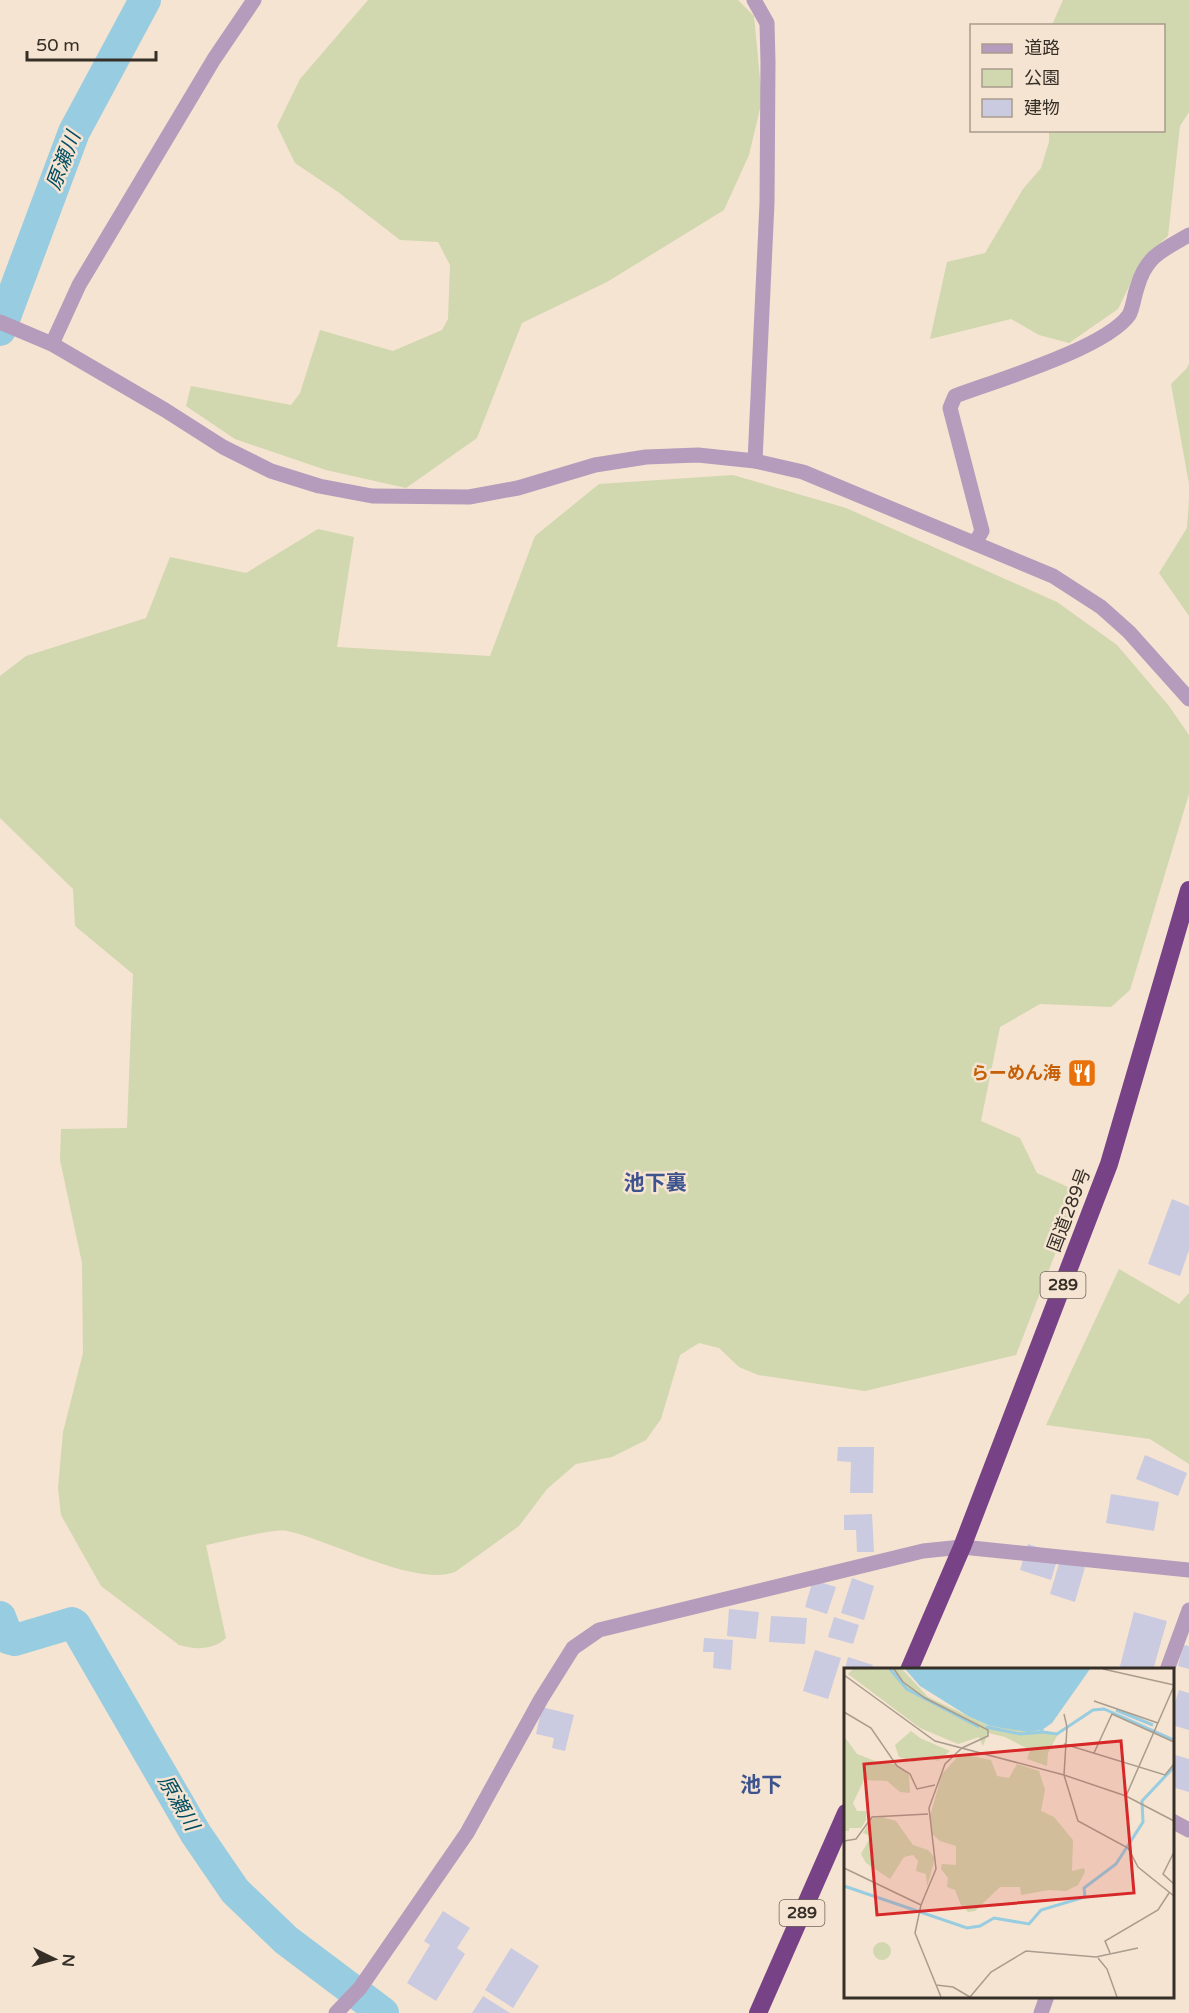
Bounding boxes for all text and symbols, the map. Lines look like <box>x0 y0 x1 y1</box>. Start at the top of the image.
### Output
scale bar <box>27 24 156 62</box>
legend <box>970 24 1165 132</box>
text: 50 m <box>36 34 80 56</box>
text: 道路 <box>1024 37 1060 59</box>
text: 公園 <box>1024 67 1060 89</box>
text: 建物 <box>1024 97 1060 119</box>
water label: 原瀬川 <box>42 127 87 193</box>
restaurant icon: らーめん海 <box>1066 1057 1098 1089</box>
place label: らーめん海 <box>971 1062 1061 1084</box>
street label: 国道289号 <box>1043 1165 1095 1255</box>
district label: 池下裏 <box>624 1171 687 1196</box>
road number: 289 <box>1040 1272 1086 1298</box>
inset map <box>844 1668 1174 1998</box>
water label: 原瀬川 <box>153 1771 204 1837</box>
district label: 池下 <box>740 1773 782 1798</box>
road number: 289 <box>780 1900 824 1926</box>
north arrow <box>24 1929 84 1989</box>
text: N <box>57 1953 78 1967</box>

